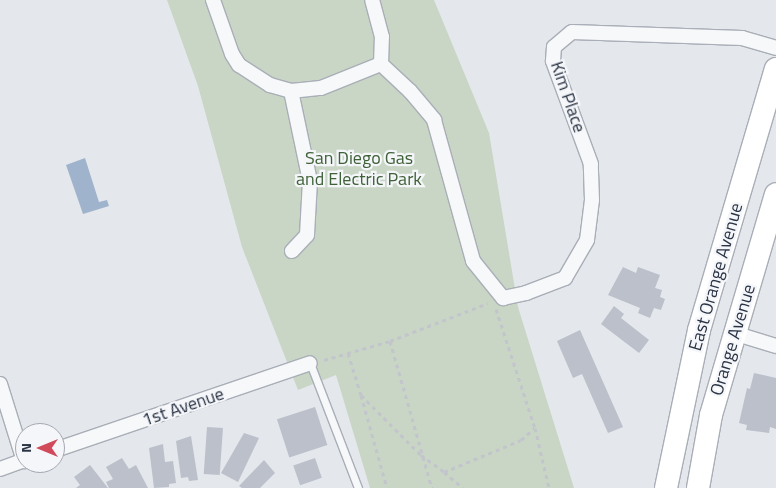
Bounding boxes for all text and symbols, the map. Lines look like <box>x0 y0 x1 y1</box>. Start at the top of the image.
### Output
street label: Kim Place <box>546 59 590 135</box>
park label: San Diego Gas and Electric Park <box>296 148 422 190</box>
street label: East Orange Avenue <box>685 200 747 354</box>
street label: Orange Avenue <box>706 282 760 398</box>
street label: 1st Avenue <box>139 383 227 431</box>
north arrow <box>15 423 65 473</box>
text: N <box>15 443 36 453</box>

